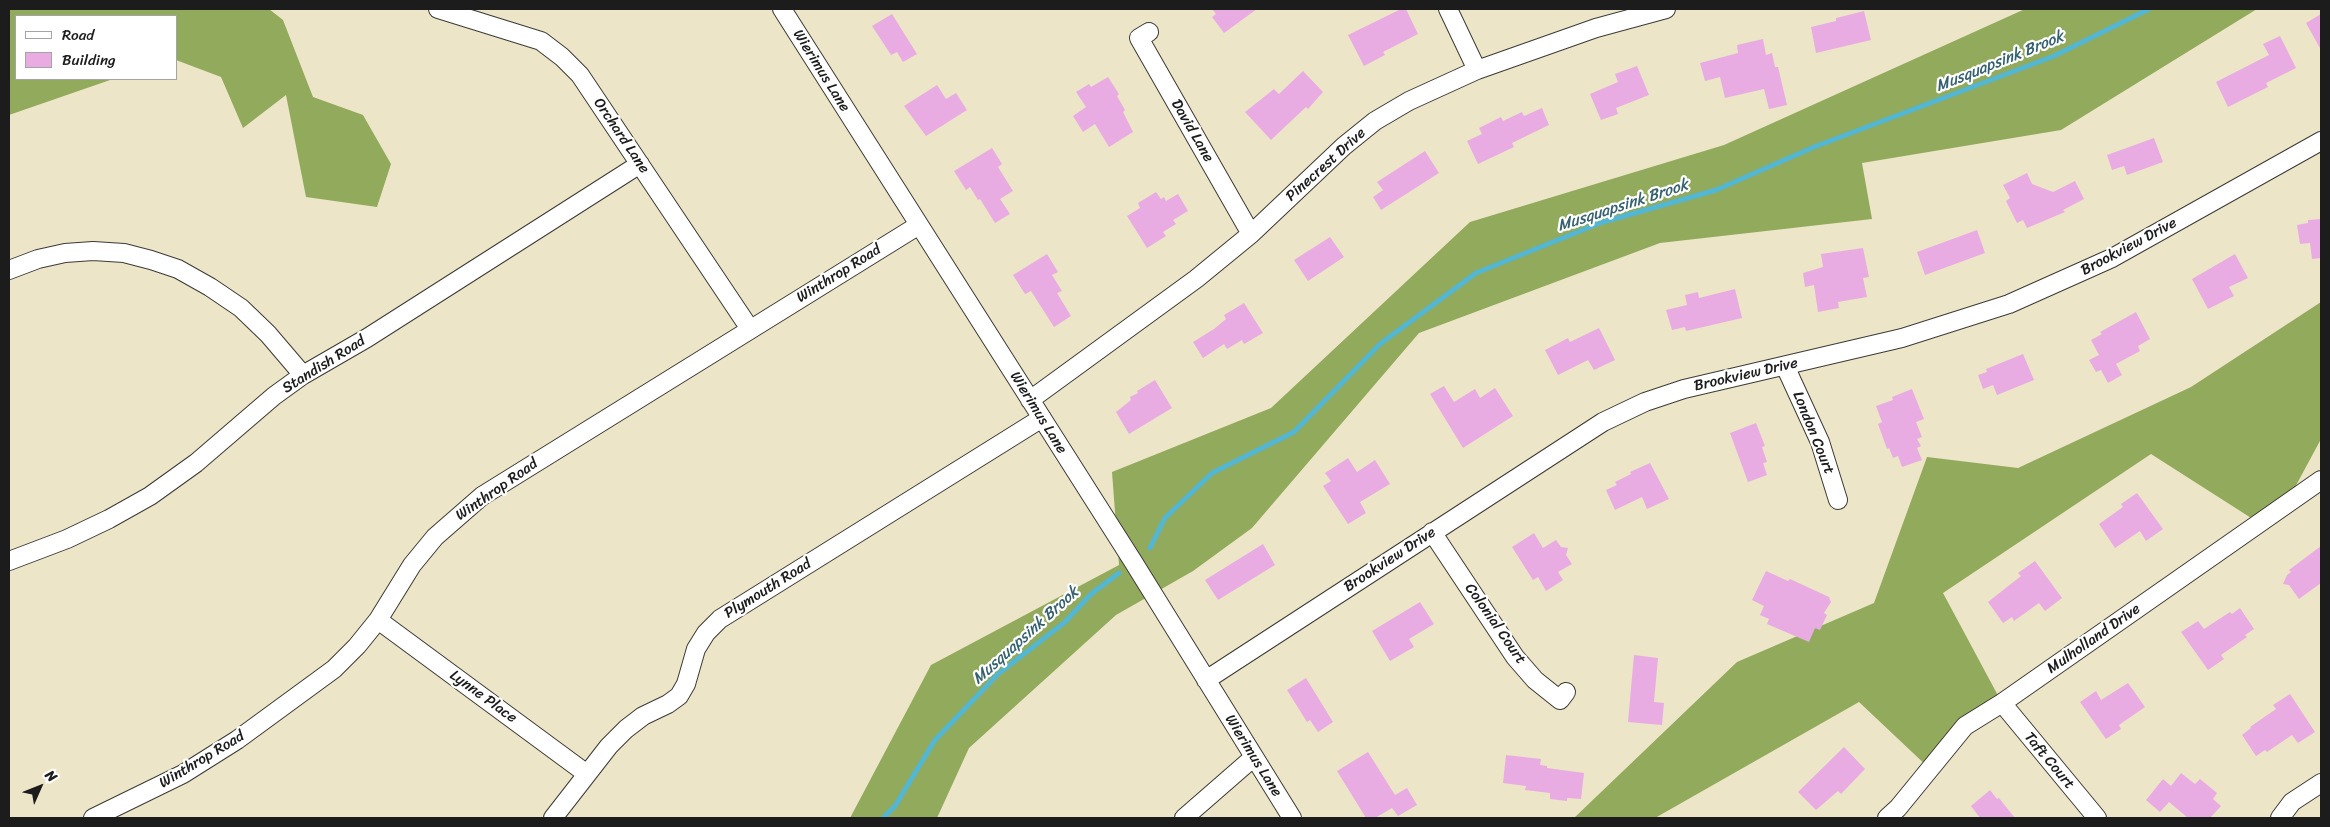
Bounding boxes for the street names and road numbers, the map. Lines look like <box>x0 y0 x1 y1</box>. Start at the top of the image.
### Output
street label: Wierimus Lane <box>789 27 853 115</box>
street label: Orchard Lane <box>589 95 653 177</box>
street label: David Lane <box>1167 96 1217 166</box>
street label: Pinecrest Drive <box>1282 124 1370 206</box>
street label: Brookview Drive <box>2078 214 2180 280</box>
street label: Winthrop Road <box>794 241 884 307</box>
street label: Standish Road <box>279 332 369 398</box>
street label: Brookview Drive <box>1692 354 1800 396</box>
street label: Wierimus Lane <box>1006 369 1070 457</box>
street label: London Court <box>1788 389 1838 477</box>
street label: Winthrop Road <box>453 455 541 525</box>
street label: Brookview Drive <box>1341 524 1439 596</box>
street label: Plymouth Road <box>721 555 815 623</box>
street label: Colonial Court <box>1461 580 1529 668</box>
street label: Mulholland Drive <box>2044 600 2144 678</box>
street label: Lynne Place <box>446 667 520 727</box>
street label: Wierimus Lane <box>1221 712 1285 800</box>
street label: Winthrop Road <box>156 728 248 792</box>
street label: Taft Court <box>2020 729 2078 793</box>

